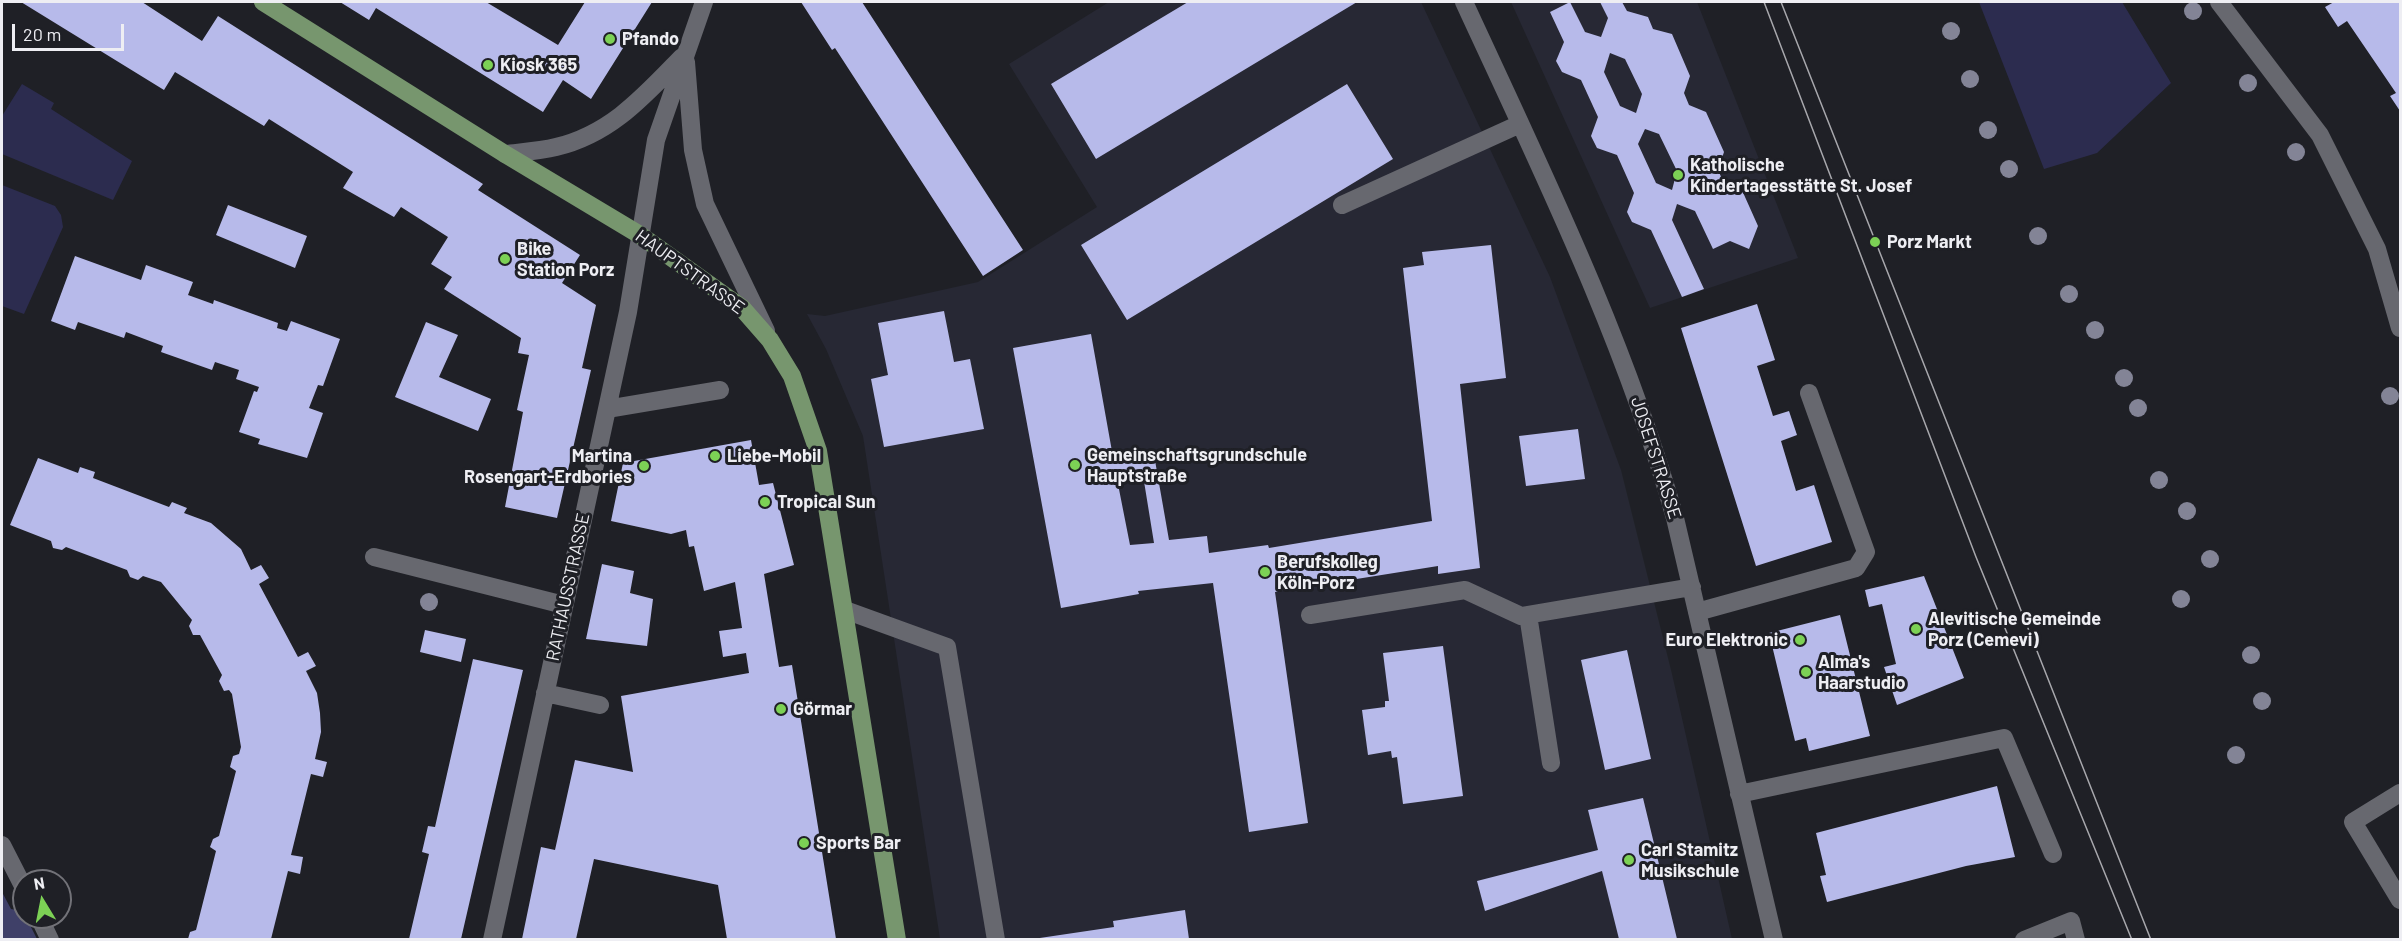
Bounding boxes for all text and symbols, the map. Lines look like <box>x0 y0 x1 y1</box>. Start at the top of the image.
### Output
scale bar <box>15 12 128 50</box>
text: 20 m <box>23 23 61 45</box>
place label: Pfando <box>622 28 679 50</box>
marker: Pfando <box>603 32 617 46</box>
place label: Kiosk 365 <box>500 54 577 76</box>
marker: Kiosk 365 <box>481 58 495 72</box>
place label: Katholische Kindertagesstätte St. Josef <box>1690 154 1912 196</box>
marker: Katholische Kindertagesstätte St. Josef <box>1671 168 1685 182</box>
street label: HAUPTSTRASSE <box>631 225 749 319</box>
place label: Porz Markt <box>1887 231 1972 253</box>
marker: Porz Markt <box>1868 235 1882 249</box>
place label: Bike Station Porz <box>517 238 614 280</box>
marker: Bike Station Porz <box>498 252 512 266</box>
street label: JOSEFSTRASSE <box>1626 394 1686 522</box>
place label: Gemeinschaftsgrundschule Hauptstraße <box>1087 444 1307 486</box>
place label: Martina Rosengart-Erdbories <box>464 445 632 488</box>
place label: Liebe-Mobil <box>727 445 821 467</box>
marker: Liebe-Mobil <box>708 449 722 463</box>
marker: Gemeinschaftsgrundschule Hauptstraße <box>1068 458 1082 472</box>
marker: Martina Rosengart-Erdbories <box>637 459 651 473</box>
place label: Tropical Sun <box>777 491 876 513</box>
marker: Tropical Sun <box>758 495 772 509</box>
street label: RATHAUSSTRASSE <box>542 511 594 663</box>
place label: Berufskolleg Köln-Porz <box>1277 551 1378 594</box>
marker: Berufskolleg Köln-Porz <box>1258 565 1272 579</box>
place label: Alevitische Gemeinde Porz (Cemevi) <box>1928 608 2101 650</box>
marker: Alevitische Gemeinde Porz (Cemevi) <box>1909 622 1923 636</box>
place label: Euro Elektronic <box>1665 629 1788 651</box>
marker: Euro Elektronic <box>1793 633 1807 647</box>
place label: Alma's Haarstudio <box>1818 651 1906 694</box>
marker: Alma's Haarstudio <box>1799 665 1813 679</box>
place label: Görmar <box>793 698 852 720</box>
marker: Görmar <box>774 702 788 716</box>
place label: Sports Bar <box>816 832 901 854</box>
marker: Sports Bar <box>797 836 811 850</box>
place label: Carl Stamitz Musikschule <box>1641 839 1739 882</box>
marker: Carl Stamitz Musikschule <box>1622 853 1636 867</box>
north arrow <box>12 869 72 929</box>
text: N <box>32 872 46 893</box>

